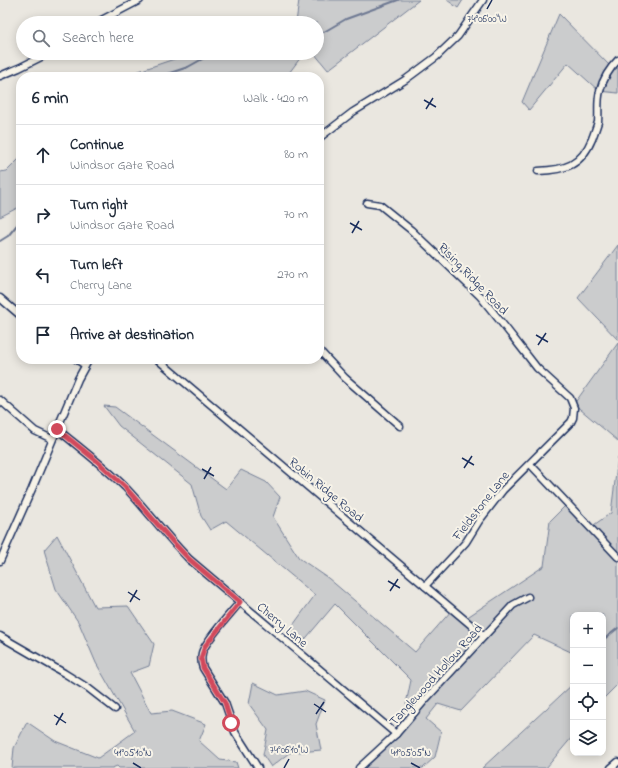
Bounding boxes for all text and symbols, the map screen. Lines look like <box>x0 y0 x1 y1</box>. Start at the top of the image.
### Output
text: 74°06'00"W <box>467 12 507 27</box>
search box <box>16 16 324 60</box>
icon: search <box>30 27 52 49</box>
text: Search here <box>62 27 134 49</box>
text: 6 min <box>32 86 68 111</box>
text: Walk · 420 m <box>243 89 308 108</box>
text: Continue <box>70 134 124 156</box>
icon: ahead <box>32 144 54 166</box>
text: 80 m <box>284 145 308 164</box>
text: Windsor Gate Road <box>70 156 174 175</box>
text: Turn right <box>70 194 128 216</box>
icon: right <box>32 204 54 226</box>
text: 70 m <box>284 205 308 224</box>
text: Windsor Gate Road <box>70 216 174 235</box>
street label: Rising Ridge Road <box>433 239 513 321</box>
text: Turn left <box>70 254 123 276</box>
icon: left <box>32 264 54 286</box>
text: 270 m <box>277 265 308 284</box>
text: Cherry Lane <box>70 276 132 295</box>
icon: arrive <box>32 324 54 346</box>
text: Arrive at destination <box>70 324 194 346</box>
route end <box>48 420 66 438</box>
street label: Robin Ridge Road <box>284 453 368 528</box>
street label: Fieldstone Lane <box>447 467 514 545</box>
street label: Cherry Lane <box>252 598 312 653</box>
map controls <box>570 612 606 756</box>
button: + <box>570 612 606 648</box>
street label: Tanglewood Hollow Road <box>385 619 488 731</box>
button: − <box>570 648 606 684</box>
button: locate <box>570 684 606 720</box>
route start <box>222 714 240 732</box>
button: layers <box>570 720 606 756</box>
text: 74°06'10"W <box>270 743 308 758</box>
text: 41°05'10"N <box>114 746 152 761</box>
text: 41°05'05"N <box>391 746 431 761</box>

